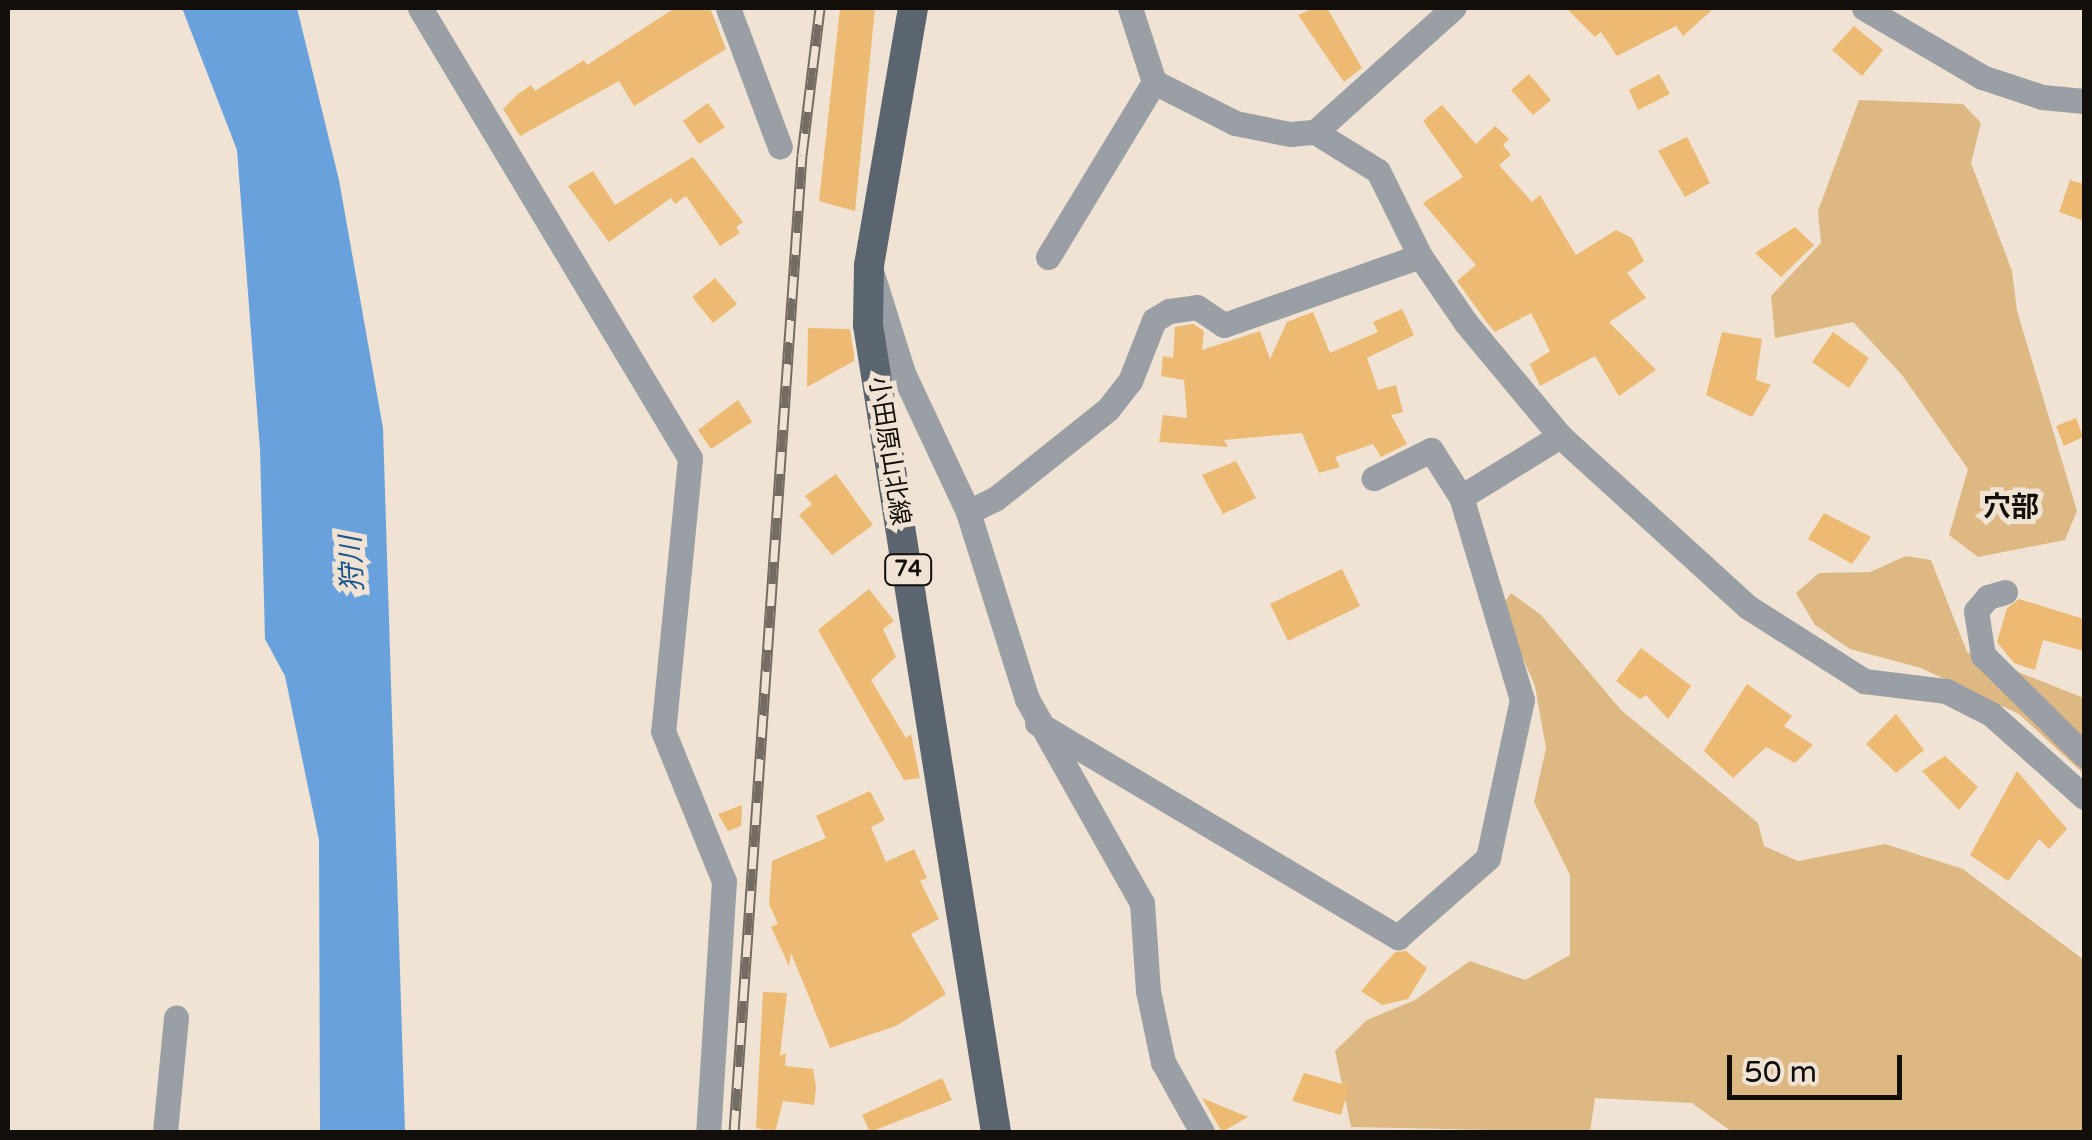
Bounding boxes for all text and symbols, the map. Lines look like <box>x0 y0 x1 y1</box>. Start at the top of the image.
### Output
street label: 小田原山北線 <box>862 375 916 527</box>
district label: 穴部 <box>1983 490 2039 524</box>
water label: 狩川 <box>334 535 370 593</box>
road number: 74 <box>883 553 933 587</box>
scale bar <box>1732 1035 1907 1097</box>
text: 50 m <box>1744 1054 1817 1091</box>

